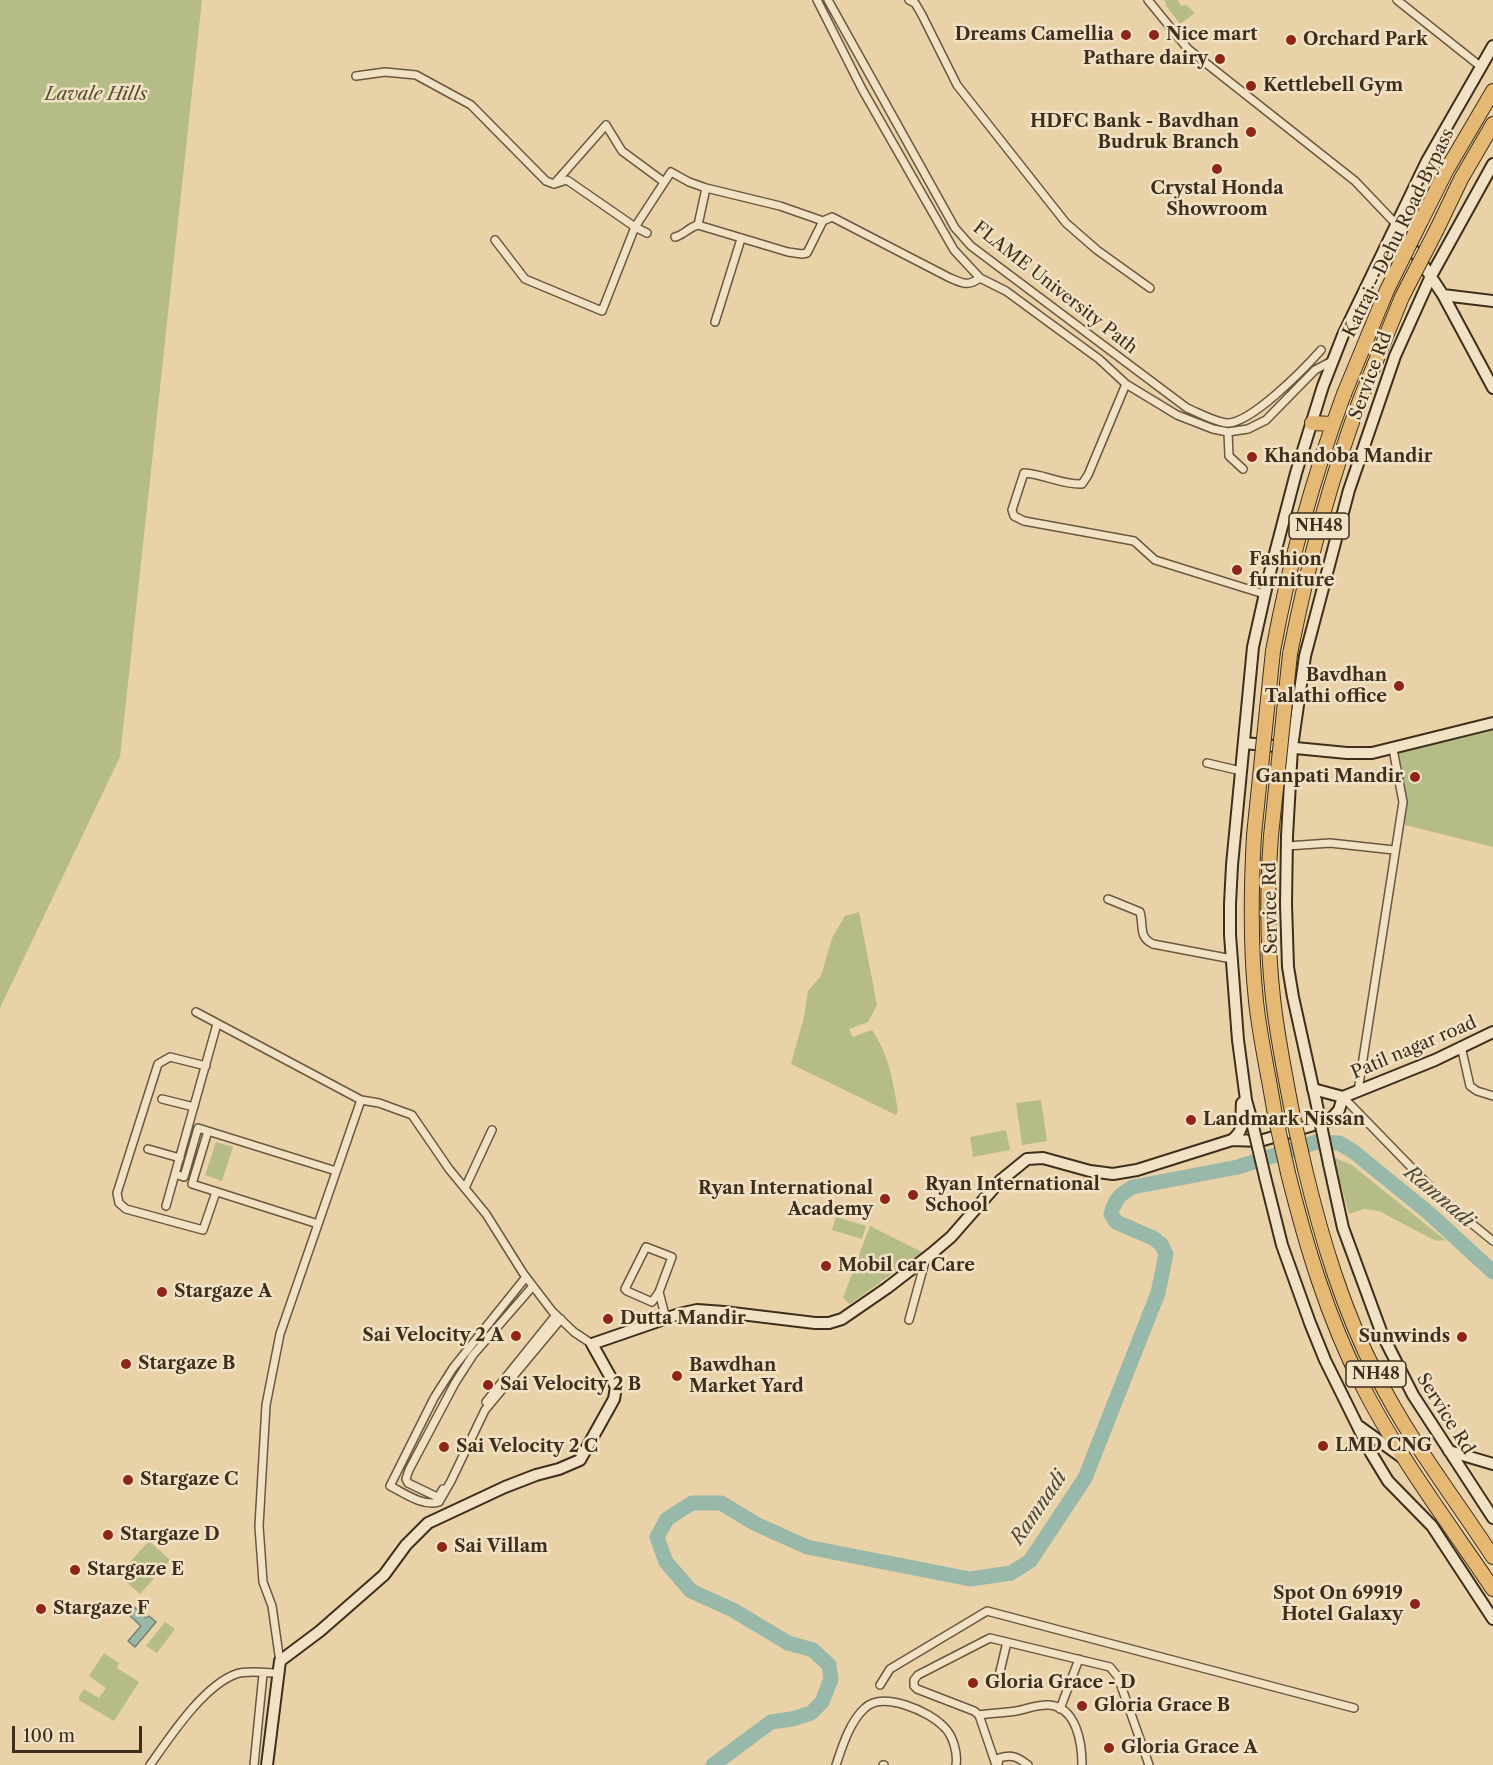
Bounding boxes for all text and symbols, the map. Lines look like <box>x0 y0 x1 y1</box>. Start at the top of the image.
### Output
place label: Dreams Camellia <box>955 24 1114 46</box>
place label: Nice mart <box>1166 24 1257 46</box>
marker: Dreams Camellia <box>1119 28 1133 42</box>
marker: Nice mart <box>1147 28 1161 42</box>
place label: Orchard Park <box>1303 29 1428 51</box>
marker: Orchard Park <box>1284 33 1298 47</box>
place label: Pathare dairy <box>1083 48 1208 70</box>
marker: Pathare dairy <box>1213 52 1227 66</box>
place label: Kettlebell Gym <box>1263 75 1403 97</box>
marker: Kettlebell Gym <box>1244 79 1258 93</box>
park label: Lavale Hills <box>45 84 147 106</box>
place label: HDFC Bank - Bavdhan Budruk Branch <box>1030 111 1239 154</box>
marker: HDFC Bank - Bavdhan Budruk Branch <box>1244 125 1258 139</box>
street label: Katraj - Dehu Road Bypass <box>1339 125 1459 341</box>
marker: Crystal Honda Showroom <box>1210 162 1224 176</box>
place label: Crystal Honda Showroom <box>1150 178 1284 220</box>
street label: FLAME University Path <box>969 217 1141 359</box>
street label: Service Rd <box>1345 329 1397 423</box>
place label: Khandoba Mandir <box>1264 446 1433 468</box>
marker: Khandoba Mandir <box>1245 450 1259 464</box>
road number: NH48 <box>1289 513 1349 539</box>
place label: Fashion furniture <box>1249 549 1335 592</box>
marker: Fashion furniture <box>1230 563 1244 577</box>
place label: Bavdhan Talathi office <box>1265 665 1387 708</box>
marker: Bavdhan Talathi office <box>1392 679 1406 693</box>
place label: Ganpati Mandir <box>1255 766 1403 788</box>
marker: Ganpati Mandir <box>1408 770 1422 784</box>
street label: Service Rd <box>1259 862 1283 954</box>
street label: Patil nagar road <box>1348 1012 1480 1084</box>
place label: Landmark Nissan <box>1203 1109 1365 1131</box>
marker: Landmark Nissan <box>1184 1113 1198 1127</box>
water label: Ramnadi <box>1399 1161 1479 1233</box>
place label: Ryan International School <box>925 1174 1100 1216</box>
place label: Ryan International Academy <box>698 1178 873 1220</box>
marker: Ryan International School <box>906 1188 920 1202</box>
marker: Ryan International Academy <box>878 1192 892 1206</box>
place label: Mobil car Care <box>838 1255 975 1277</box>
marker: Mobil car Care <box>819 1259 833 1273</box>
place label: Stargaze A <box>174 1281 272 1303</box>
marker: Stargaze A <box>155 1285 169 1299</box>
place label: Dutta Mandir <box>620 1308 746 1330</box>
marker: Dutta Mandir <box>601 1312 615 1326</box>
place label: Sai Velocity 2 A <box>362 1325 504 1347</box>
place label: Sunwinds <box>1359 1326 1450 1348</box>
marker: Sai Velocity 2 A <box>509 1329 523 1343</box>
marker: Sunwinds <box>1455 1330 1469 1344</box>
place label: Stargaze B <box>138 1353 235 1375</box>
place label: Bawdhan Market Yard <box>689 1355 804 1398</box>
marker: Stargaze B <box>119 1357 133 1371</box>
road number: NH48 <box>1346 1361 1406 1387</box>
marker: Bawdhan Market Yard <box>670 1369 684 1383</box>
street label: Service Rd <box>1411 1369 1479 1459</box>
place label: Sai Velocity 2 B <box>500 1374 641 1396</box>
marker: Sai Velocity 2 B <box>481 1378 495 1392</box>
place label: LMD CNG <box>1335 1435 1432 1457</box>
place label: Sai Velocity 2 C <box>456 1436 598 1458</box>
marker: LMD CNG <box>1316 1439 1330 1453</box>
marker: Sai Velocity 2 C <box>437 1440 451 1454</box>
water label: Ramnadi <box>1006 1466 1072 1550</box>
place label: Stargaze C <box>140 1469 239 1491</box>
marker: Stargaze C <box>121 1473 135 1487</box>
place label: Stargaze D <box>120 1524 220 1546</box>
marker: Stargaze D <box>101 1528 115 1542</box>
place label: Sai Villam <box>454 1536 548 1558</box>
marker: Sai Villam <box>435 1540 449 1554</box>
place label: Stargaze E <box>87 1559 184 1581</box>
marker: Stargaze E <box>68 1563 82 1577</box>
place label: Spot On 69919 Hotel Galaxy <box>1273 1583 1403 1626</box>
marker: Spot On 69919 Hotel Galaxy <box>1408 1597 1422 1611</box>
place label: Stargaze F <box>53 1598 149 1620</box>
marker: Stargaze F <box>34 1602 48 1616</box>
place label: Gloria Grace - D <box>985 1672 1136 1694</box>
marker: Gloria Grace - D <box>966 1676 980 1690</box>
place label: Gloria Grace B <box>1094 1695 1230 1717</box>
marker: Gloria Grace B <box>1075 1699 1089 1713</box>
scale bar <box>15 1714 146 1752</box>
text: 100 m <box>23 1725 75 1747</box>
place label: Gloria Grace A <box>1121 1737 1258 1759</box>
marker: Gloria Grace A <box>1102 1741 1116 1755</box>

